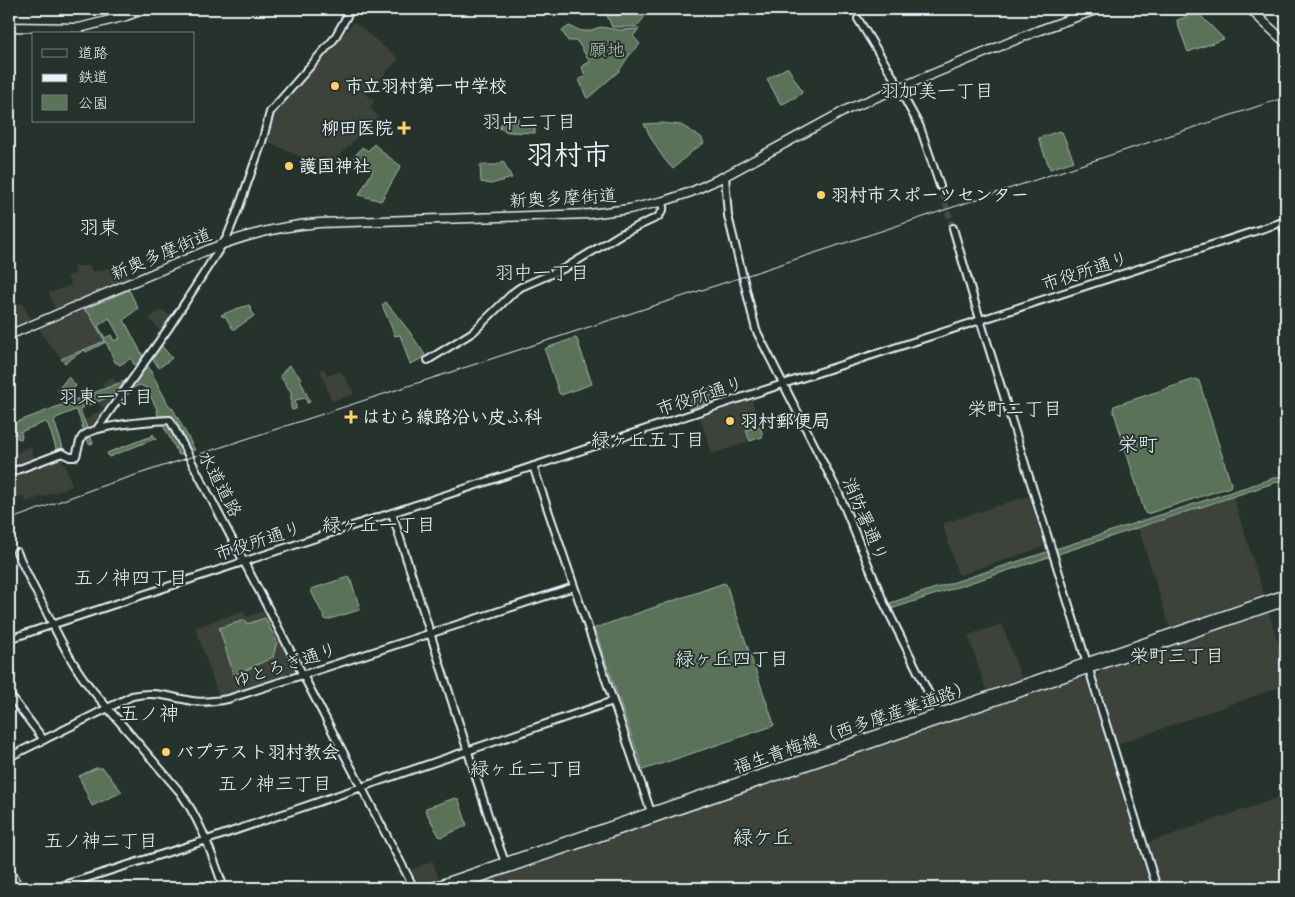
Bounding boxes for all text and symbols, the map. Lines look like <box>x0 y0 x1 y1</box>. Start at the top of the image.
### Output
legend <box>32 32 195 122</box>
park label: 願地 <box>589 39 625 61</box>
text: 道路 <box>78 44 108 63</box>
text: 鉄道 <box>78 68 108 87</box>
place label: 市立羽村第一中学校 <box>345 75 507 97</box>
district label: 羽加美一丁目 <box>880 79 994 103</box>
marker: 市立羽村第一中学校 <box>329 80 341 92</box>
text: 公園 <box>78 94 108 113</box>
district label: 羽中二丁目 <box>481 110 577 134</box>
place label: 柳田医院 <box>321 117 393 139</box>
marker: 柳田医院 <box>397 121 411 135</box>
district label: 羽村市 <box>526 137 610 172</box>
place label: 護国神社 <box>299 155 371 177</box>
marker: 護国神社 <box>283 160 295 172</box>
street label: 新奥多摩街道 <box>508 184 618 212</box>
place label: 羽村市スポーツセンター <box>831 184 1029 206</box>
marker: 羽村市スポーツセンター <box>815 189 827 201</box>
district label: 羽東 <box>79 215 119 240</box>
street label: 新奥多摩街道 <box>107 223 215 285</box>
street label: 市役所通り <box>1039 247 1131 295</box>
district label: 羽中一丁目 <box>494 261 590 285</box>
street label: 市役所通り <box>654 372 746 420</box>
district label: 羽東一丁目 <box>58 385 154 409</box>
district label: 栄町二丁目 <box>967 397 1063 421</box>
place label: はむら線路沿い皮ふ科 <box>362 406 542 428</box>
marker: はむら線路沿い皮ふ科 <box>344 410 358 424</box>
place label: 羽村郵便局 <box>740 410 830 432</box>
marker: 羽村郵便局 <box>724 415 736 427</box>
district label: 緑ヶ丘五丁目 <box>591 428 705 452</box>
district label: 栄町 <box>1118 432 1158 457</box>
street label: 水道道路 <box>193 447 247 521</box>
street label: 消防署通り <box>837 473 893 565</box>
district label: 緑ヶ丘一丁目 <box>322 513 436 537</box>
street label: 市役所通り <box>212 517 304 565</box>
district label: 五ノ神四丁目 <box>74 566 188 590</box>
street label: ゆとろぎ通り <box>230 638 340 692</box>
district label: 栄町三丁目 <box>1129 644 1225 668</box>
district label: 緑ヶ丘四丁目 <box>675 647 789 671</box>
street label: 福生青梅線（西多摩産業道路） <box>730 676 976 778</box>
district label: 五ノ神 <box>119 701 179 726</box>
place label: バプテスト羽村教会 <box>176 741 339 763</box>
marker: バプテスト羽村教会 <box>160 746 172 758</box>
district label: 緑ヶ丘二丁目 <box>470 757 584 781</box>
district label: 五ノ神三丁目 <box>218 772 332 796</box>
district label: 緑ケ丘 <box>733 825 793 850</box>
district label: 五ノ神二丁目 <box>44 829 158 853</box>

